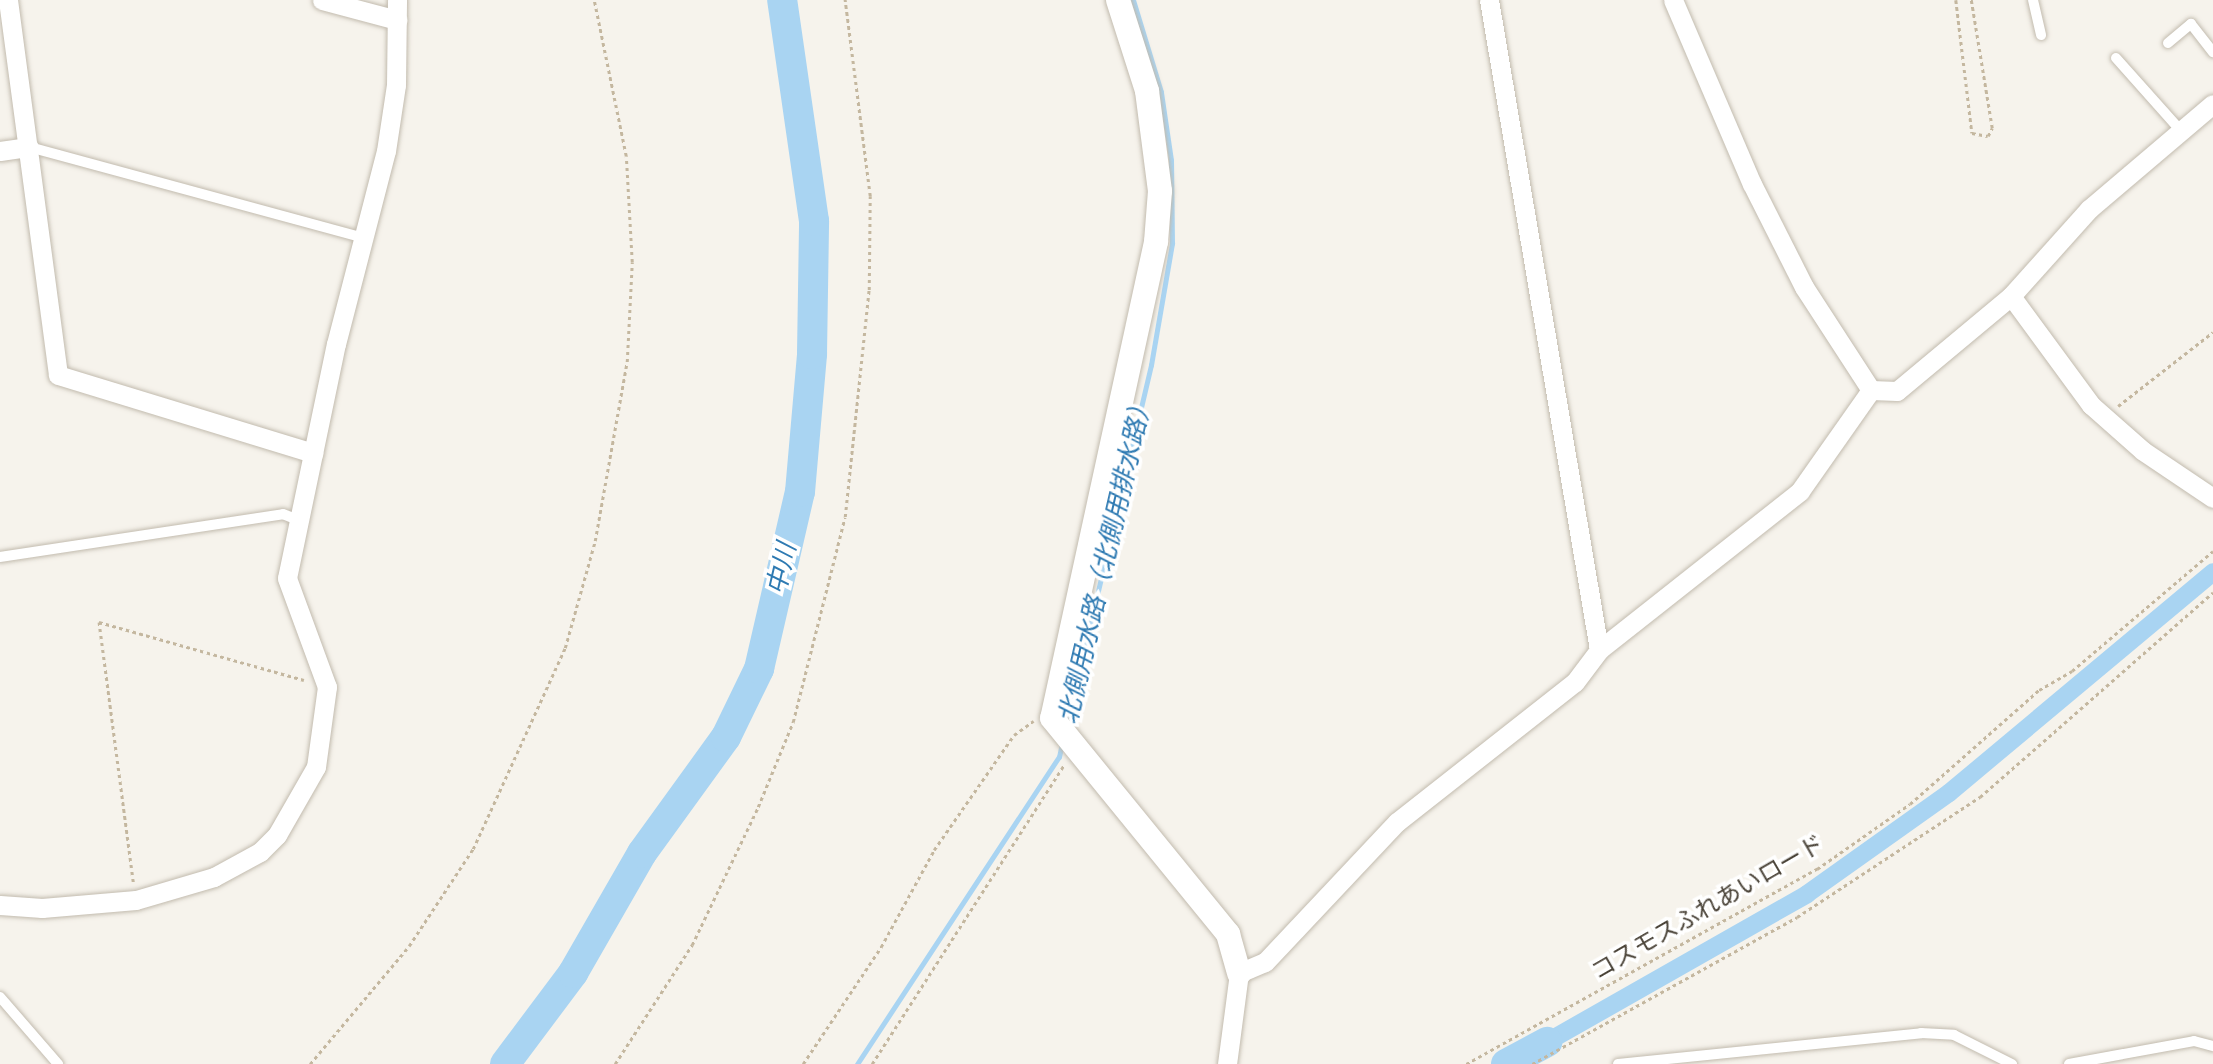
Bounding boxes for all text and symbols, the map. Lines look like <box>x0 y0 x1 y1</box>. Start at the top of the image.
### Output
water label: 北側用水路（北側用排水路） <box>1053 391 1159 727</box>
water label: 中川 <box>761 540 803 598</box>
street label: コスモスふれあいロード <box>1586 830 1830 986</box>

